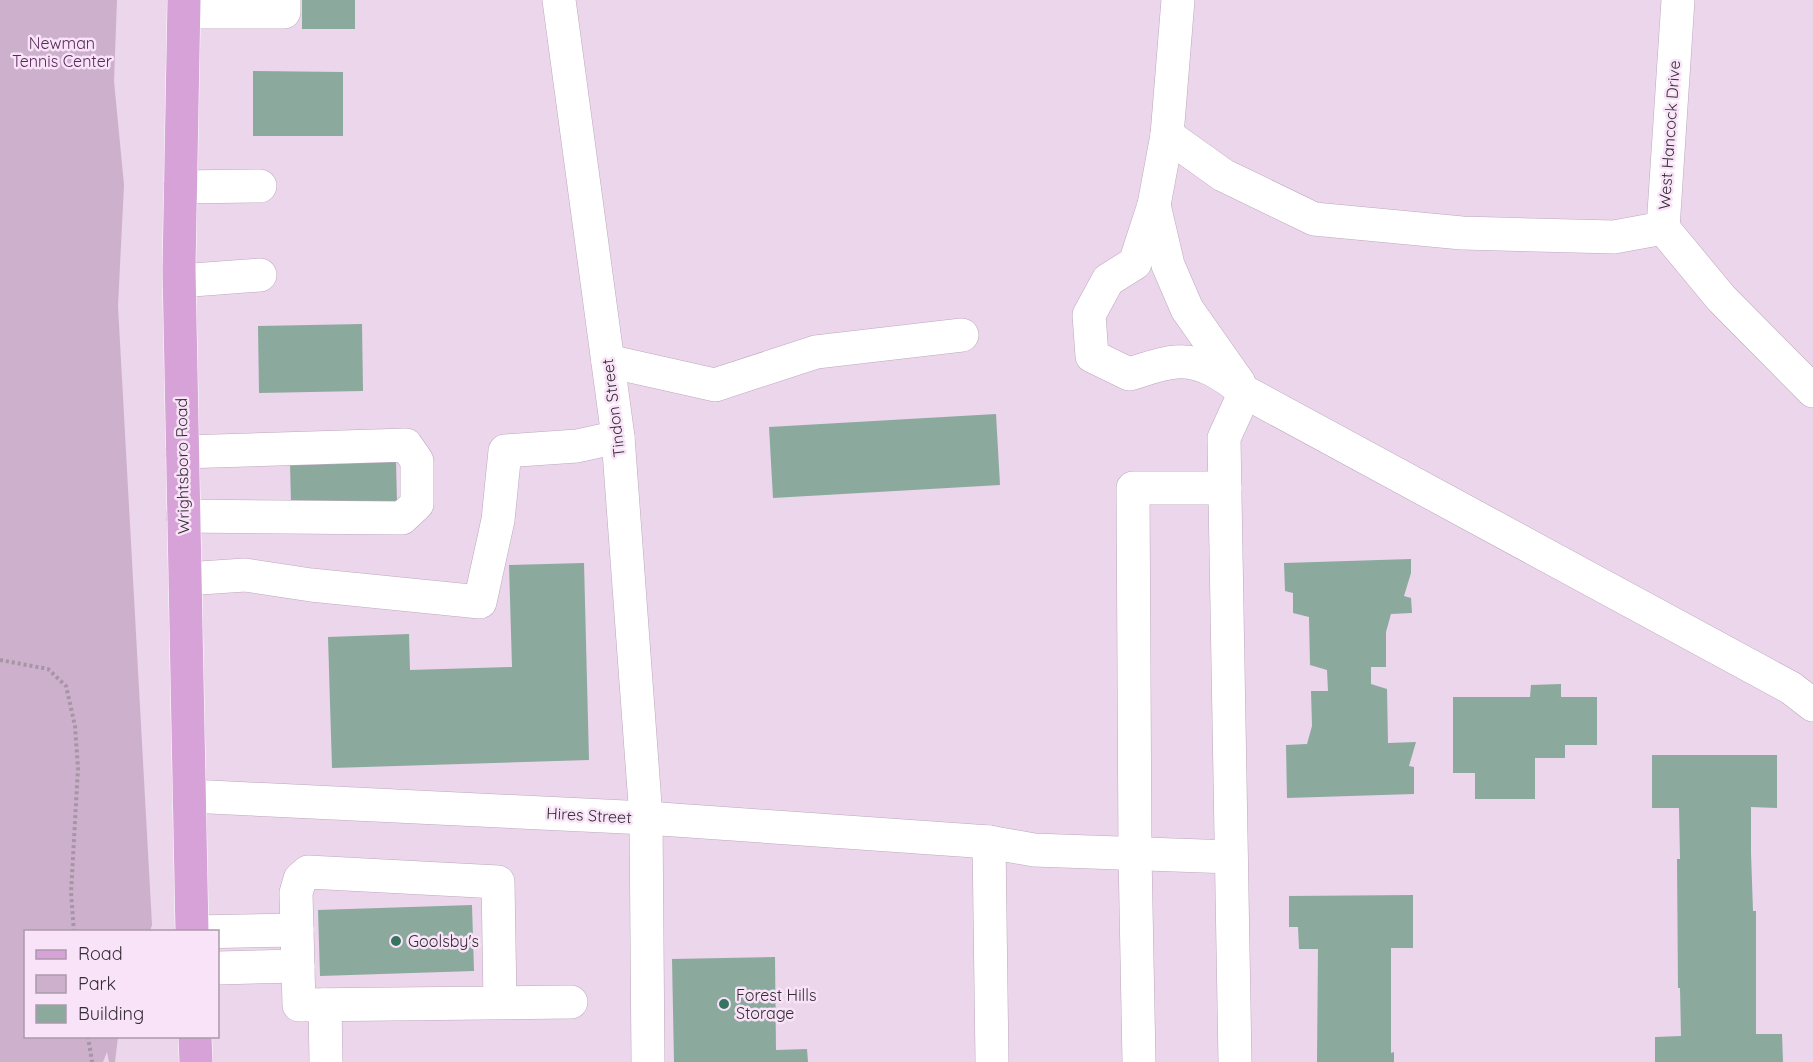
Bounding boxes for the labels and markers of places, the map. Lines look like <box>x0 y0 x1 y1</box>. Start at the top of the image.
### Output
place label: Goolsby's <box>408 931 479 951</box>
marker: Goolsby's <box>389 934 403 948</box>
place label: Forest Hills Storage <box>736 985 816 1023</box>
marker: Forest Hills Storage <box>717 997 731 1011</box>

